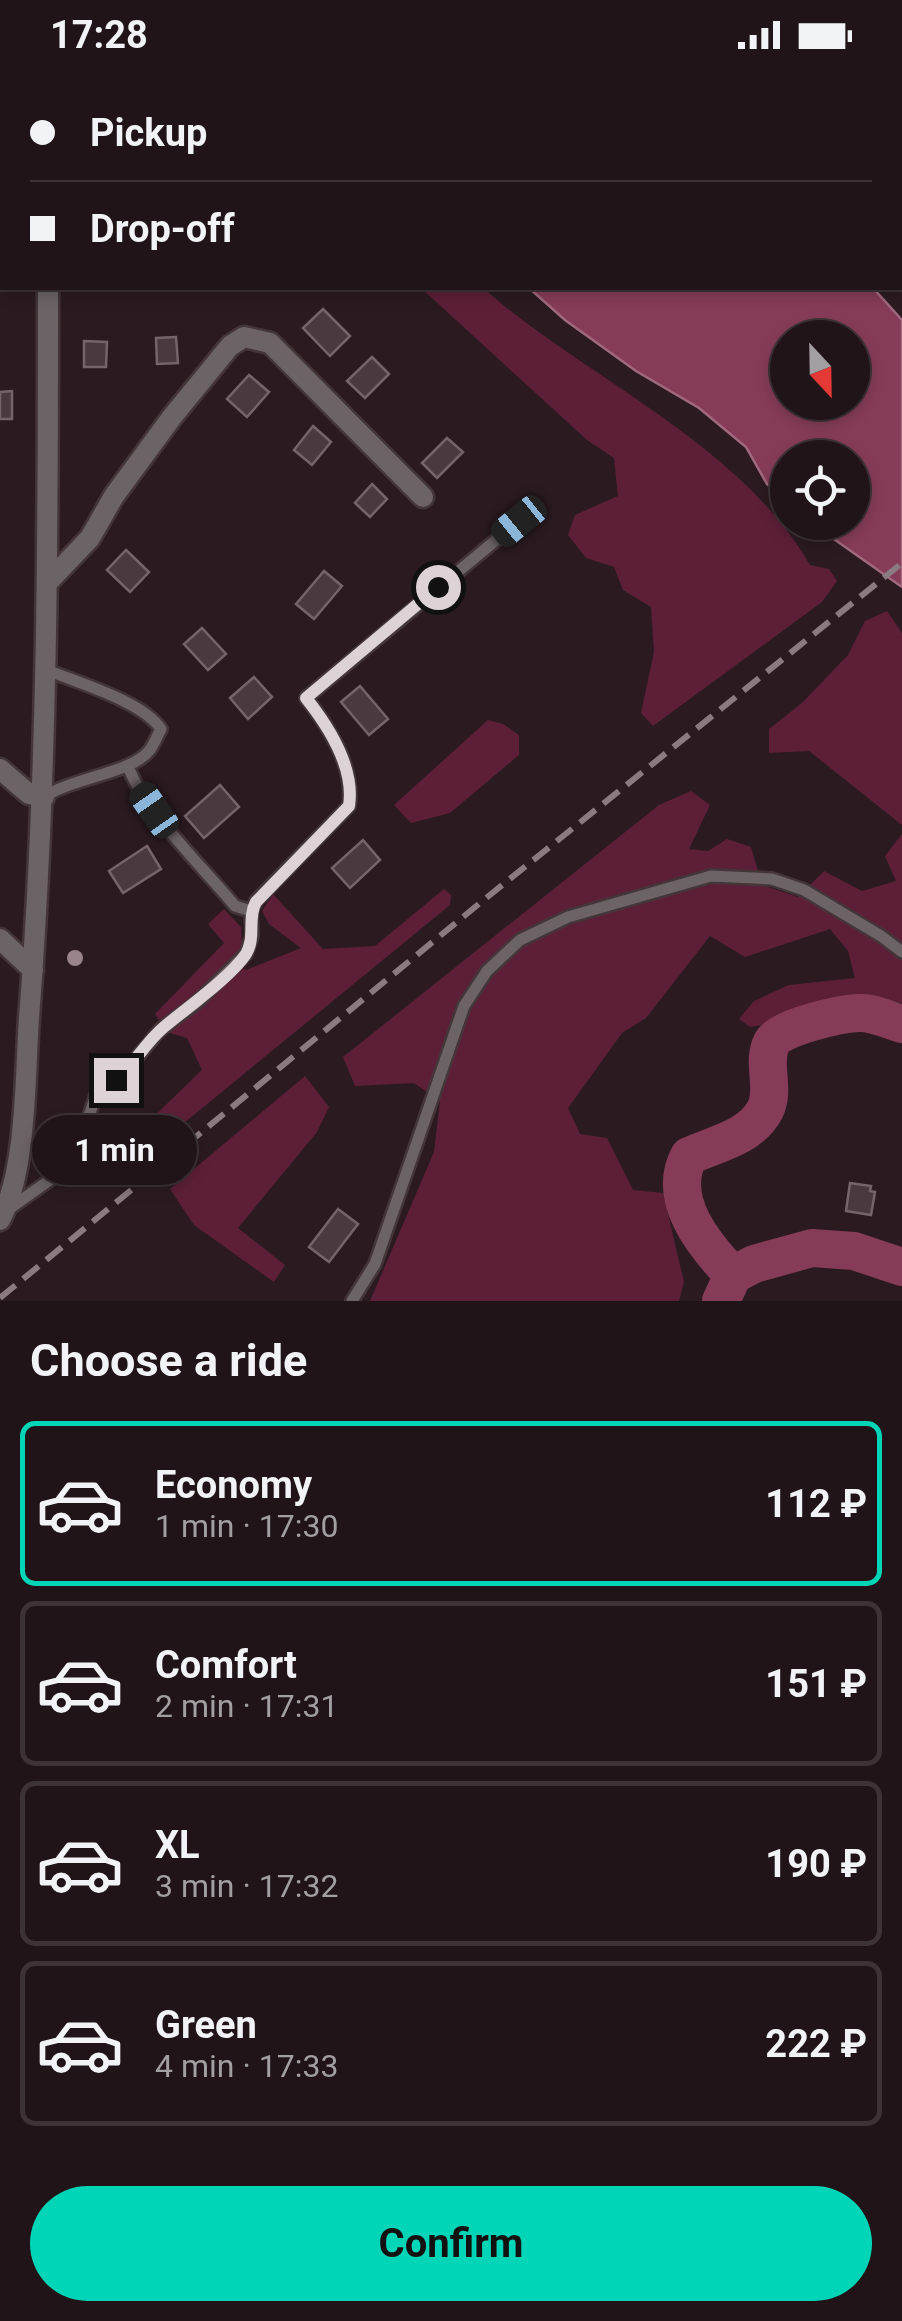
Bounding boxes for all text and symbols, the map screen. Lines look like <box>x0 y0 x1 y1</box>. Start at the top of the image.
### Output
text: 17:28 <box>50 13 148 57</box>
text: Pickup <box>90 111 207 155</box>
text: Drop-off <box>90 207 235 251</box>
north arrow <box>770 320 870 420</box>
map controls <box>770 320 870 540</box>
button: locate <box>770 440 870 540</box>
car <box>486 490 552 552</box>
route start <box>416 565 461 610</box>
car <box>125 777 183 843</box>
route end <box>94 1058 139 1103</box>
callout: 1 min <box>34 1115 198 1185</box>
text: 1 min <box>74 1131 155 1169</box>
text: Choose a ride <box>30 1334 307 1387</box>
icon: car <box>35 1459 125 1549</box>
text: Economy <box>155 1463 312 1507</box>
text: 112 ₽ <box>765 1482 867 1526</box>
text: 1 min · 17:30 <box>155 1507 338 1545</box>
icon: car <box>35 1639 125 1729</box>
text: Comfort <box>155 1643 297 1687</box>
text: 151 ₽ <box>765 1662 867 1706</box>
text: 2 min · 17:31 <box>155 1687 338 1725</box>
icon: car <box>35 1819 125 1909</box>
text: XL <box>155 1823 200 1867</box>
text: 190 ₽ <box>765 1842 867 1886</box>
text: 3 min · 17:32 <box>155 1867 338 1905</box>
icon: car <box>35 1999 125 2089</box>
text: Green <box>155 2003 257 2047</box>
text: 222 ₽ <box>765 2022 867 2066</box>
text: 4 min · 17:33 <box>155 2047 338 2085</box>
button: Confirm <box>30 2186 872 2301</box>

